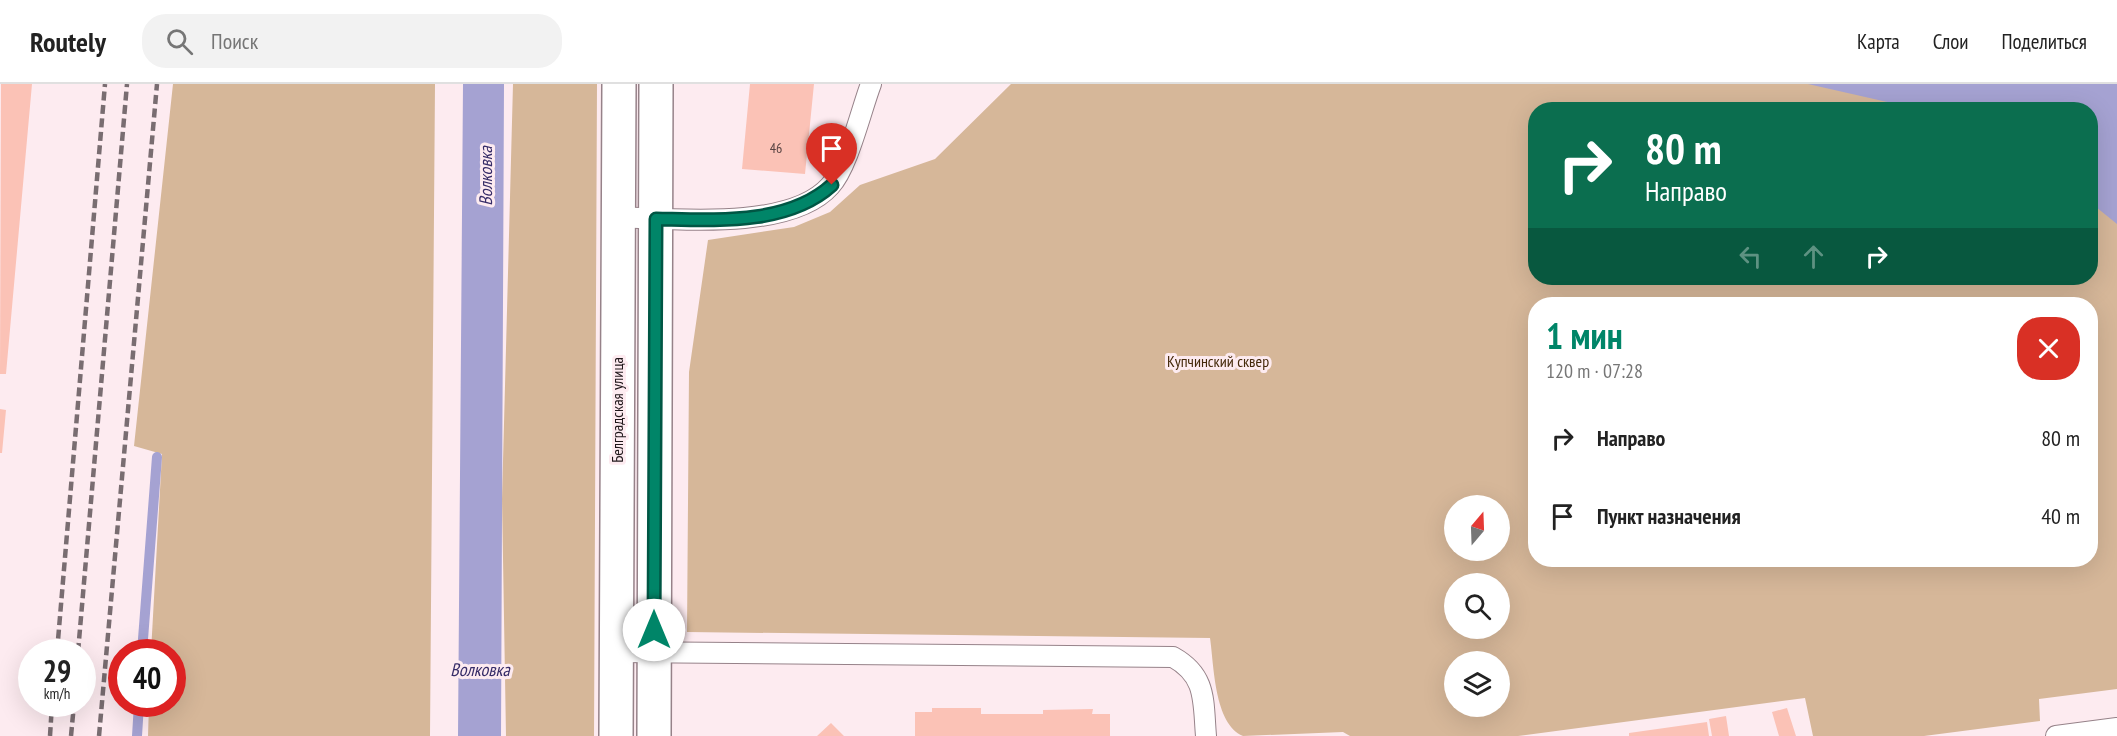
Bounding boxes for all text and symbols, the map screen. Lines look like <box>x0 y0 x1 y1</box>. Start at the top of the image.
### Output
search box <box>142 14 562 68</box>
text: Routely <box>30 23 106 60</box>
icon: search <box>163 25 196 58</box>
text: Поиск <box>211 27 258 55</box>
text: Карта <box>1857 28 1900 55</box>
text: Слои <box>1933 28 1968 55</box>
text: Поделиться <box>2001 28 2087 55</box>
text: 80 m <box>1645 121 1722 176</box>
pin <box>806 123 857 185</box>
icon: right <box>1546 126 1624 204</box>
icon: arrive <box>815 132 848 165</box>
house number: 46 <box>770 139 782 157</box>
water label: Волковка <box>474 145 497 206</box>
text: Направо <box>1645 174 1727 208</box>
icon: left <box>1734 240 1767 273</box>
icon: ahead <box>1797 240 1830 273</box>
icon: right <box>1860 240 1893 273</box>
text: 1 мин <box>1546 312 1623 359</box>
button: close <box>2017 317 2080 380</box>
park label: Купчинский сквер <box>1167 351 1269 371</box>
street label: Белградская улица <box>607 357 627 463</box>
text: 120 m · 07:28 <box>1546 358 1643 384</box>
icon: right <box>1546 422 1579 455</box>
text: Направо <box>1597 424 1665 452</box>
text: 80 m <box>2041 424 2080 452</box>
north arrow <box>1444 495 1510 561</box>
map controls <box>1444 495 1510 717</box>
icon: arrive <box>1546 500 1579 533</box>
text: Пункт назначения <box>1597 502 1741 530</box>
text: 40 m <box>2041 502 2080 530</box>
button: search <box>1444 573 1510 639</box>
position arrow <box>622 598 686 662</box>
speed limit sign: 40 <box>108 639 186 717</box>
text: 29 <box>43 651 71 690</box>
button: layers <box>1444 651 1510 717</box>
water label: Волковка <box>450 658 511 681</box>
text: km/h <box>44 684 70 703</box>

